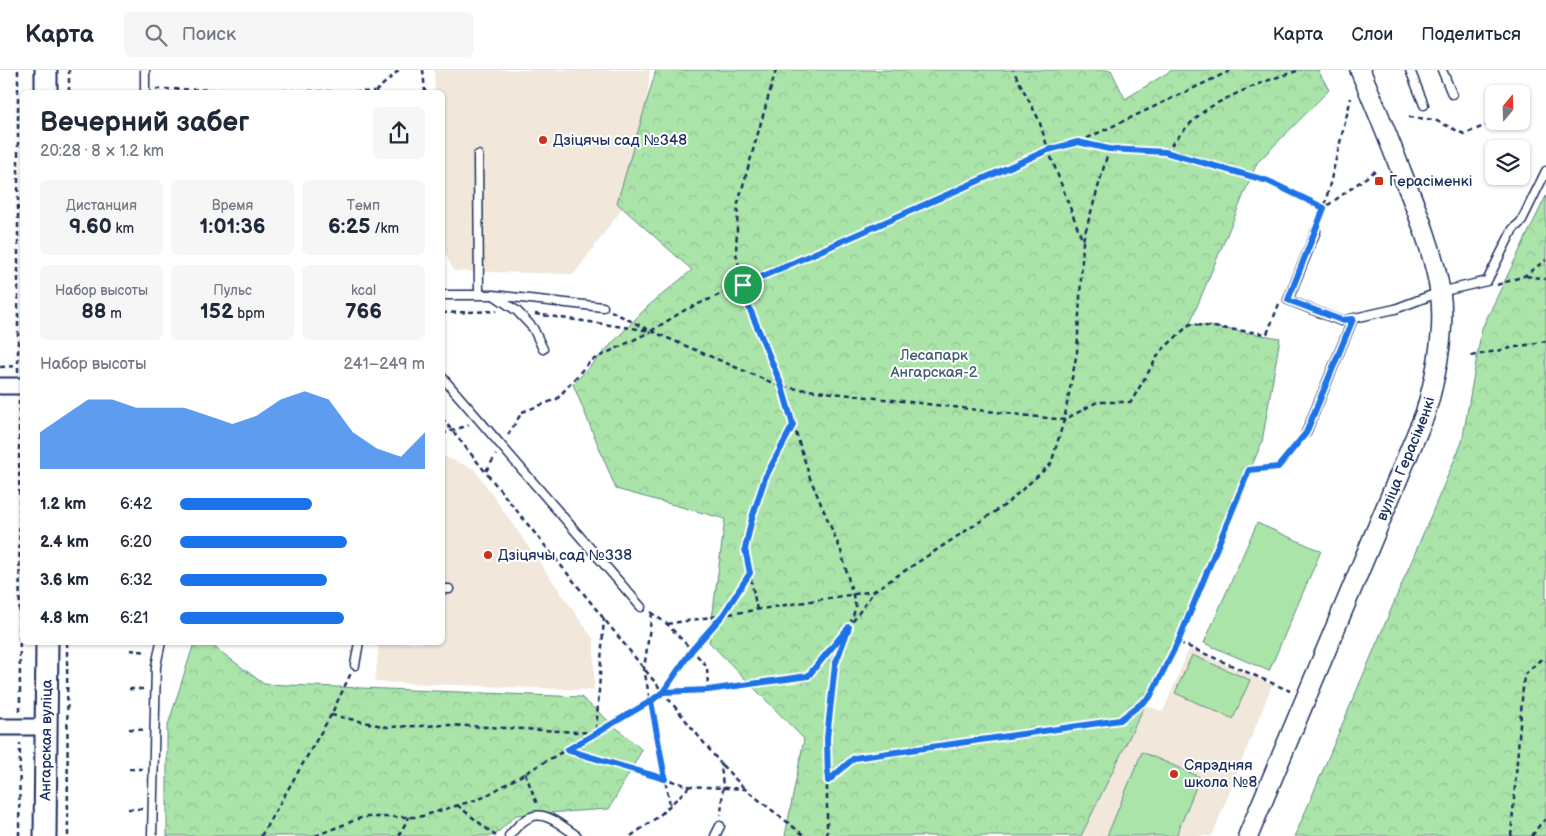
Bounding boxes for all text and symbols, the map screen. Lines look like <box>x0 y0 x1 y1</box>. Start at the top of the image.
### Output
search box <box>124 12 474 57</box>
text: Карта <box>25 20 94 49</box>
icon: search <box>142 21 170 49</box>
text: Поиск <box>182 23 236 46</box>
text: Карта <box>1273 24 1323 45</box>
text: Слои <box>1351 24 1393 45</box>
text: Поделиться <box>1421 24 1521 45</box>
north arrow <box>1485 85 1530 130</box>
map controls <box>1485 85 1530 185</box>
text: Вечерний забег <box>40 106 249 139</box>
button: share <box>373 107 425 159</box>
place label: Дзіцячы сад №348 <box>553 131 687 150</box>
marker: Дзіцячы сад №348 <box>537 134 549 146</box>
button: layers <box>1485 140 1530 185</box>
text: 20:28 · 8 × 1.2 km <box>40 142 164 161</box>
place label: Герасіменкі <box>1389 172 1472 191</box>
marker: Герасіменкі <box>1373 175 1385 187</box>
text: Дистанция <box>66 197 137 214</box>
text: Время <box>212 197 253 214</box>
text: Темп <box>347 197 380 214</box>
text: 9.60 <box>69 214 112 239</box>
text: 1:01:36 <box>200 214 265 239</box>
text: 6:25 <box>328 214 370 239</box>
text: km <box>112 220 134 237</box>
text: /km <box>370 220 399 237</box>
pin <box>722 264 764 306</box>
icon: arrive <box>729 271 757 299</box>
text: Набор высоты <box>55 282 148 299</box>
text: Пульс <box>213 282 252 299</box>
text: kcal <box>351 282 376 299</box>
text: 88 <box>81 299 106 324</box>
text: 152 <box>200 299 234 324</box>
text: 766 <box>345 299 382 324</box>
text: m <box>106 305 122 322</box>
text: bpm <box>234 305 265 322</box>
park label: Лесапарк Ангарская-2 <box>889 346 978 382</box>
text: Набор высоты <box>40 355 147 374</box>
text: 241–249 m <box>344 355 425 374</box>
street label: вуліца Герасіменкі <box>1372 395 1439 524</box>
text: 1.2 km <box>40 495 86 514</box>
text: 6:42 <box>120 495 152 514</box>
text: 2.4 km <box>40 533 89 552</box>
text: 6:20 <box>120 533 152 552</box>
place label: Дзіцячы сад №338 <box>498 546 632 565</box>
marker: Дзіцячы сад №338 <box>482 549 494 561</box>
text: 3.6 km <box>40 571 89 590</box>
text: 6:32 <box>120 571 152 590</box>
text: 4.8 km <box>40 609 89 628</box>
text: 6:21 <box>120 609 148 628</box>
street label: Ангарская вуліца <box>36 679 57 802</box>
place label: Сярэдняя школа №8 <box>1184 756 1257 792</box>
marker: Сярэдняя школа №8 <box>1168 768 1180 780</box>

